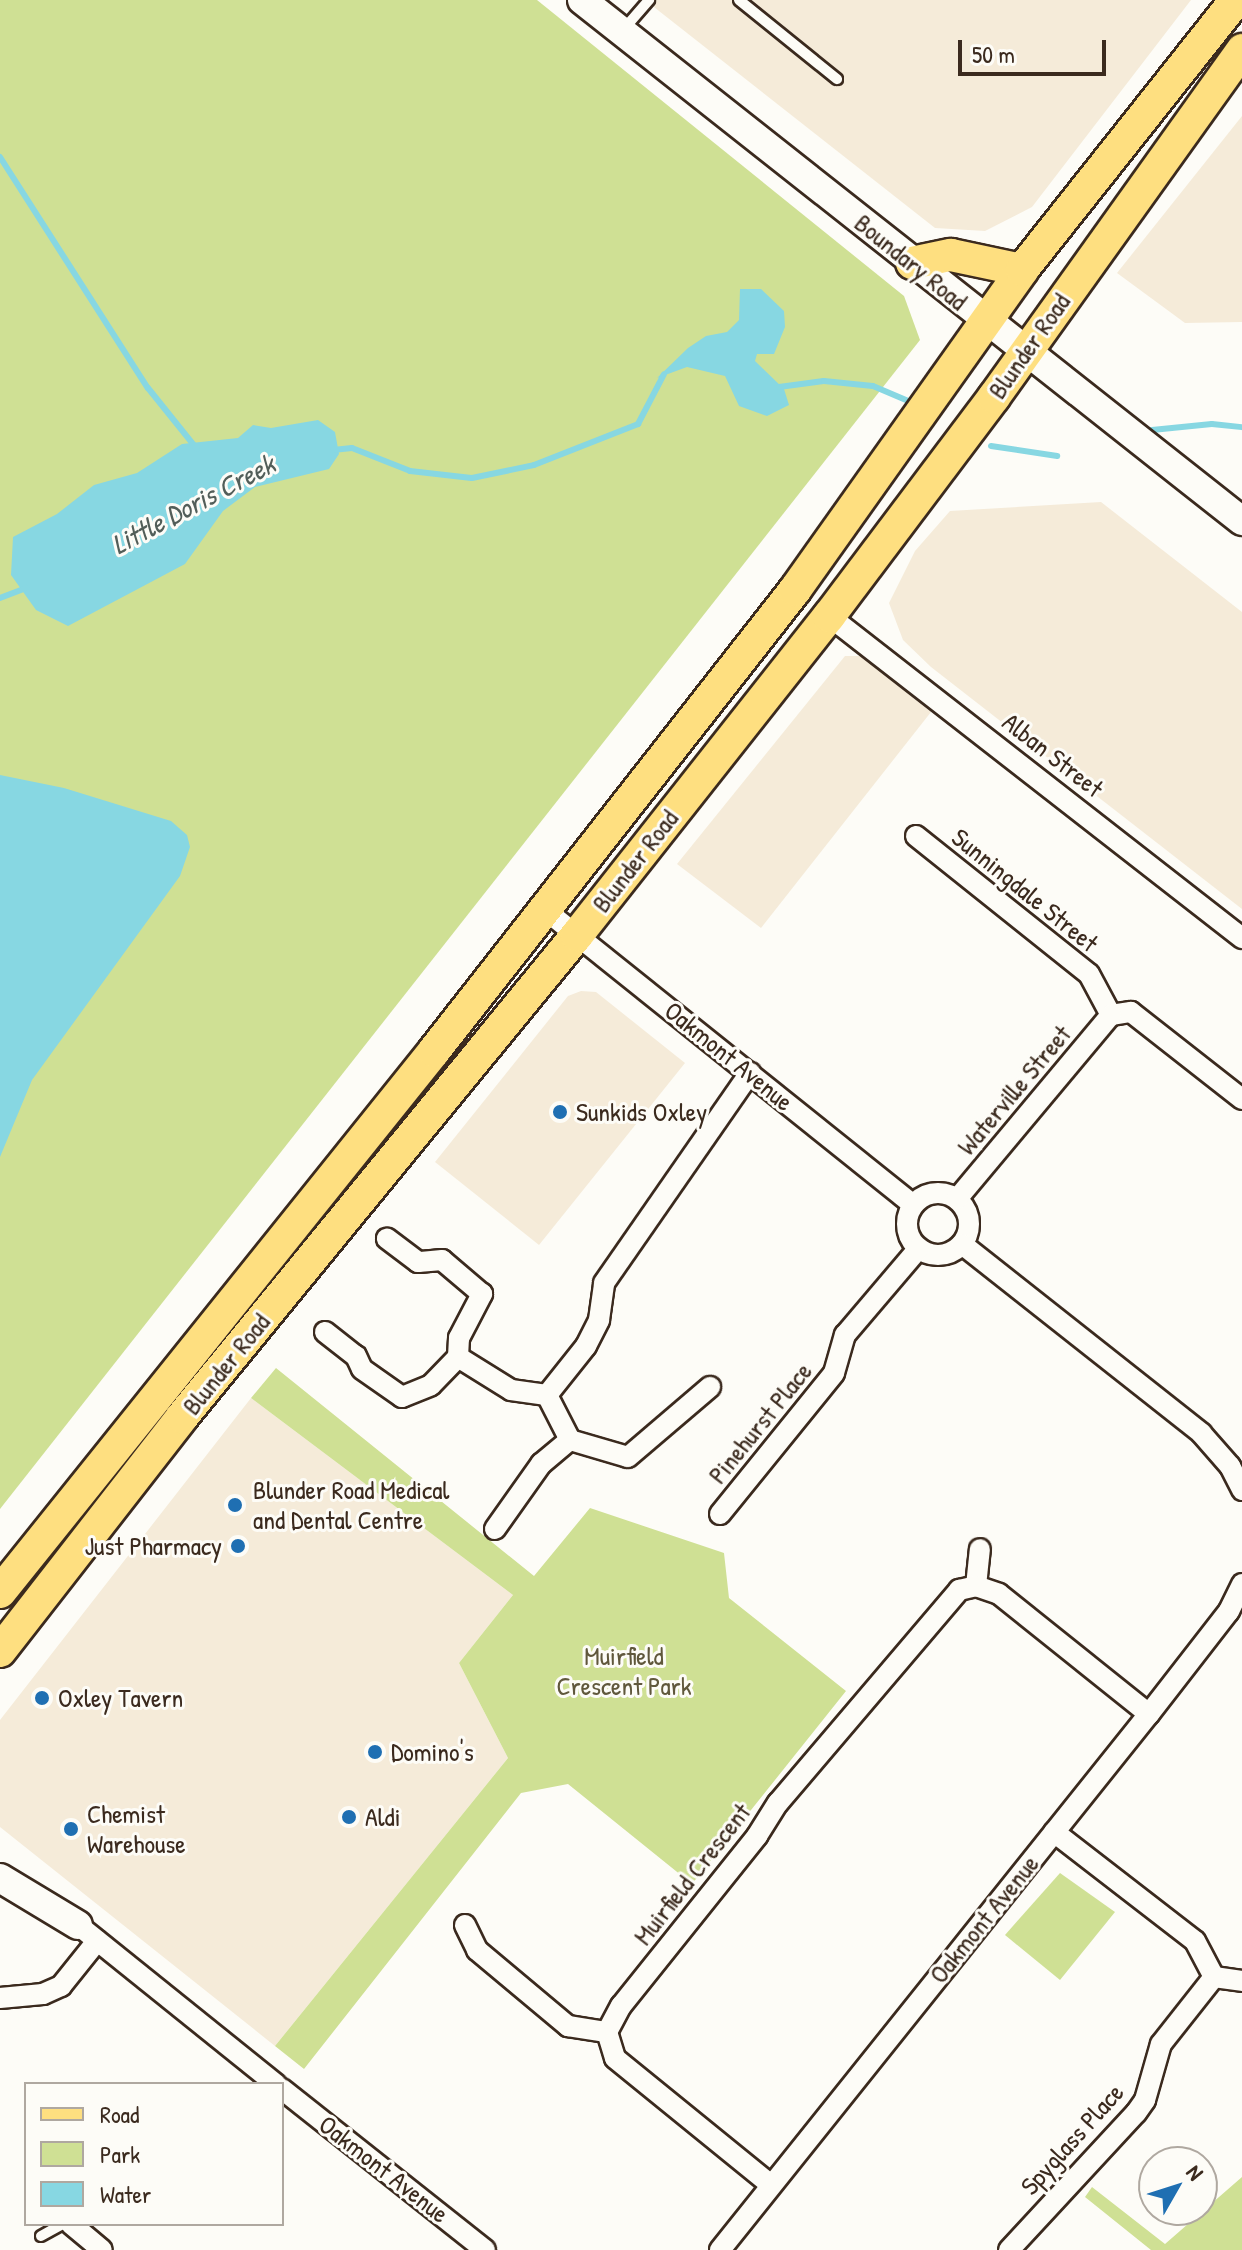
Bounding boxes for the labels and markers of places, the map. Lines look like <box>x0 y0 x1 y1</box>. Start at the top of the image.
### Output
place label: Sunkids Oxley <box>576 1096 707 1128</box>
marker: Sunkids Oxley <box>551 1103 569 1121</box>
place label: Blunder Road Medical and Dental Centre <box>253 1474 449 1536</box>
marker: Blunder Road Medical and Dental Centre <box>224 1494 246 1516</box>
place label: Just Pharmacy <box>84 1530 222 1562</box>
marker: Just Pharmacy <box>229 1537 247 1555</box>
place label: Oxley Tavern <box>58 1682 183 1714</box>
marker: Oxley Tavern <box>33 1689 51 1707</box>
place label: Domino's <box>391 1736 474 1768</box>
marker: Domino's <box>366 1743 384 1761</box>
place label: Chemist Warehouse <box>87 1798 186 1860</box>
place label: Aldi <box>365 1801 401 1833</box>
marker: Aldi <box>340 1808 358 1826</box>
marker: Chemist Warehouse <box>62 1820 80 1838</box>

